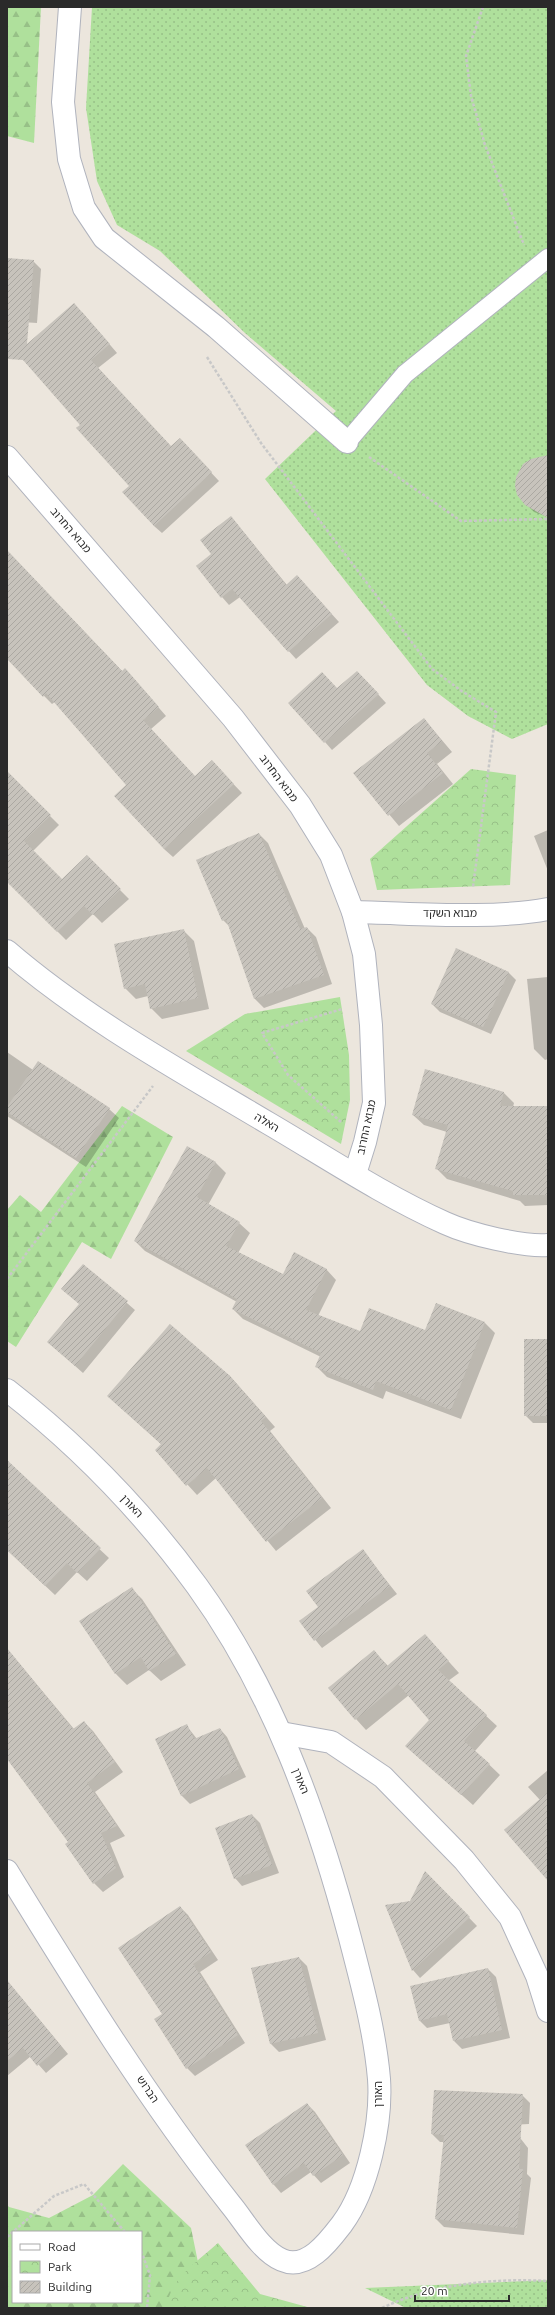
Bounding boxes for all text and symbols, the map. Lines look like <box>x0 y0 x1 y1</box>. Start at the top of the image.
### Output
street label: מבוא החרוב <box>48 505 94 555</box>
street label: מבוא החרוב <box>257 752 301 804</box>
street label: מבוא השקד <box>423 907 477 919</box>
street label: מבוא החרוב <box>354 1098 378 1156</box>
street label: האלה <box>253 1110 282 1134</box>
street label: האורן <box>119 1492 145 1520</box>
street label: האורן <box>290 1767 312 1796</box>
street label: הברוש <box>135 2073 161 2105</box>
street label: האורן <box>372 2081 384 2107</box>
legend <box>12 2231 142 2303</box>
text: Road <box>48 2240 76 2253</box>
text: Park <box>48 2260 72 2273</box>
scale bar <box>415 2277 509 2303</box>
text: Building <box>48 2280 92 2293</box>
text: 20 m <box>421 2284 448 2297</box>

